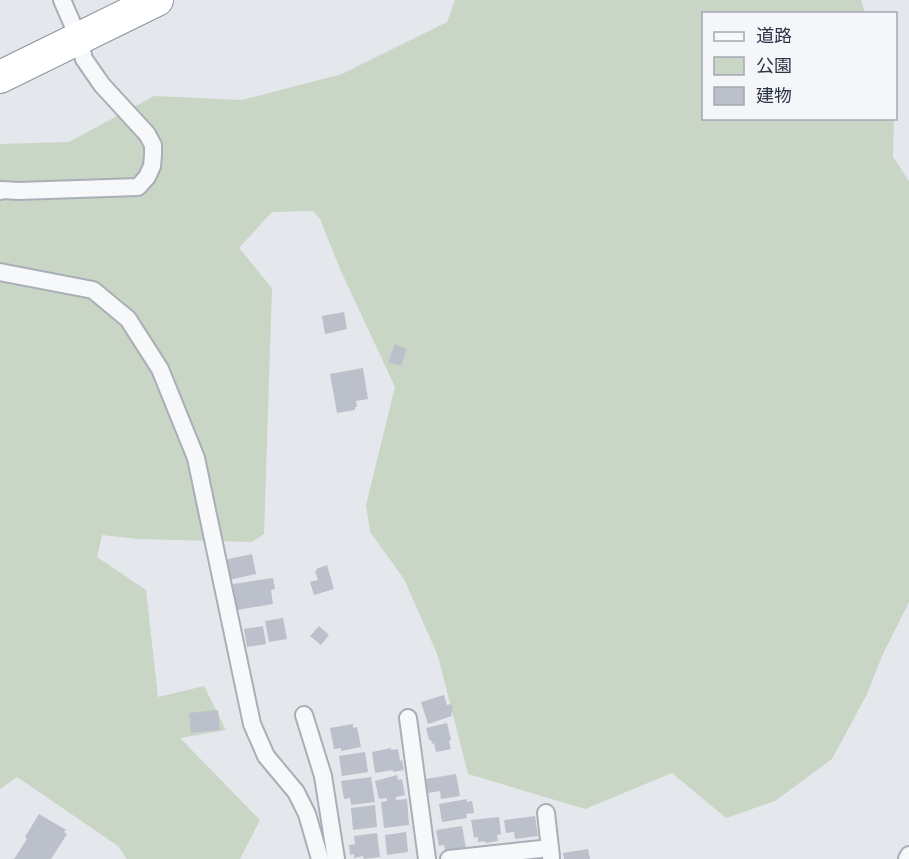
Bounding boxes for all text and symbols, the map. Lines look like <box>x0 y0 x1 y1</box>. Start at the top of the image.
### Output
legend <box>702 12 897 120</box>
text: 道路 <box>756 24 792 47</box>
text: 公園 <box>756 54 792 77</box>
text: 建物 <box>756 84 792 107</box>

